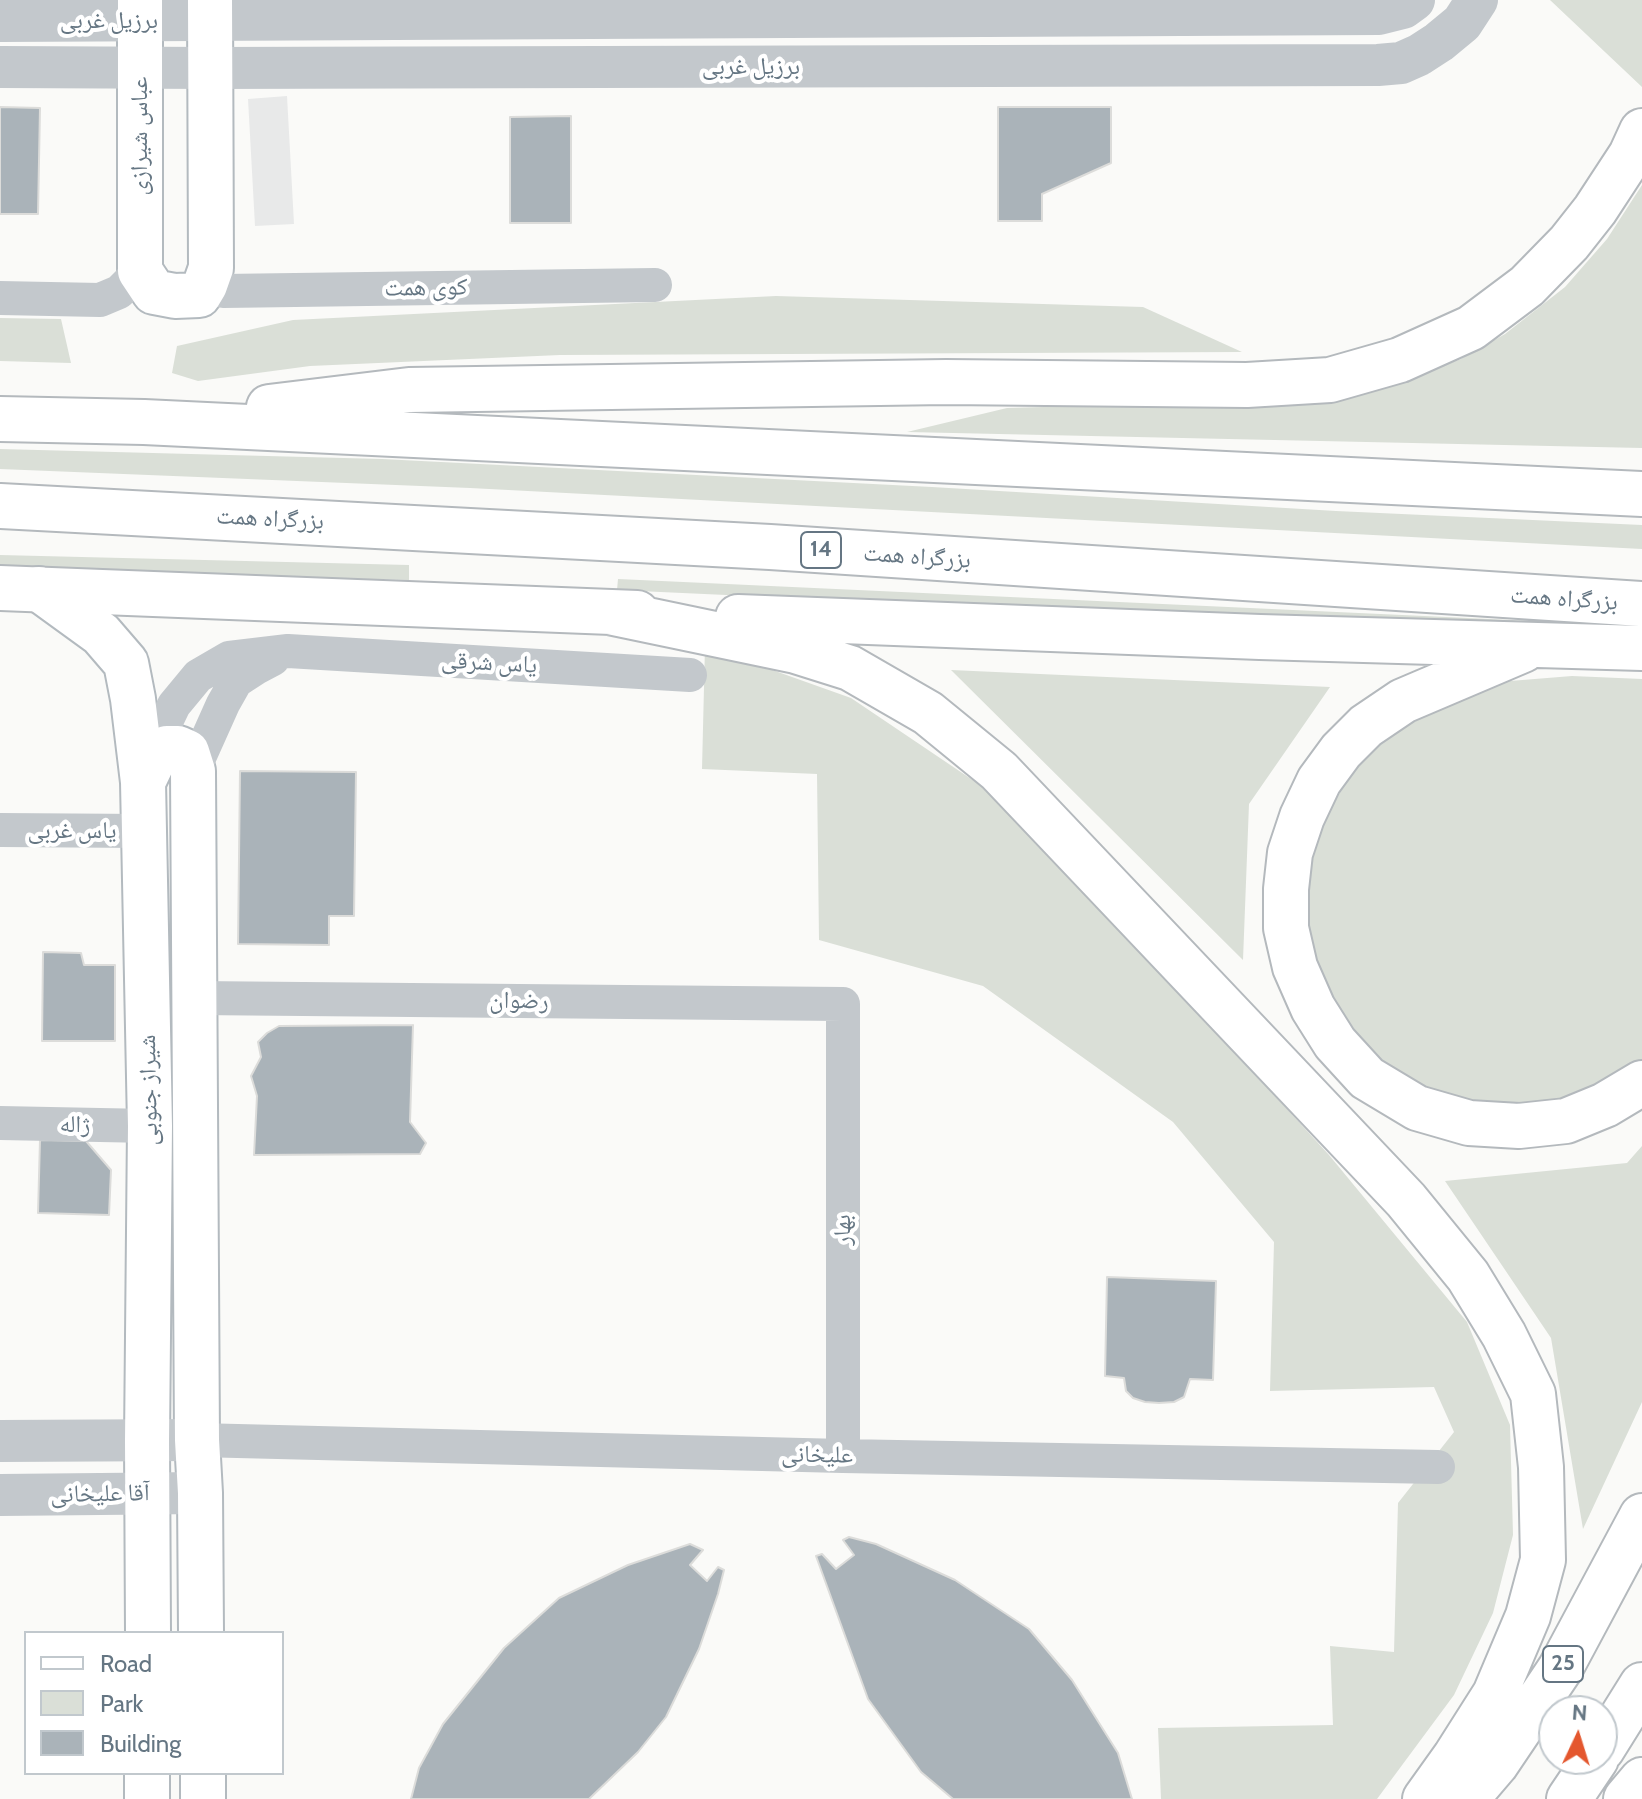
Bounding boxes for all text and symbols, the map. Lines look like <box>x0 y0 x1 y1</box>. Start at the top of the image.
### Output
street label: برزیل غربی <box>60 7 158 35</box>
street label: برزیل غربی <box>702 53 800 81</box>
street label: عباس شیرازی <box>126 77 154 195</box>
street label: کوی همت <box>384 273 468 303</box>
street label: بزرگراه همت <box>215 502 325 536</box>
road number: 14 <box>801 532 841 568</box>
street label: بزرگراه همت <box>862 539 972 575</box>
street label: بزرگراه همت <box>1509 581 1619 617</box>
street label: یاس شرقی <box>440 646 538 680</box>
street label: یاس غربی <box>28 817 116 845</box>
street label: رضوان <box>489 986 549 1016</box>
street label: شیراز جنوبی <box>134 1034 164 1146</box>
street label: ژاله <box>59 1110 91 1140</box>
street label: بهار <box>829 1214 857 1246</box>
street label: علیخانی <box>781 1440 853 1470</box>
street label: آقا علیخانی <box>50 1479 150 1509</box>
legend <box>24 1631 284 1775</box>
road number: 25 <box>1543 1646 1583 1682</box>
text: Road <box>100 1649 152 1678</box>
text: Park <box>100 1689 143 1718</box>
north arrow <box>1538 1695 1618 1775</box>
text: N <box>1571 1699 1588 1727</box>
text: Building <box>100 1729 181 1758</box>

